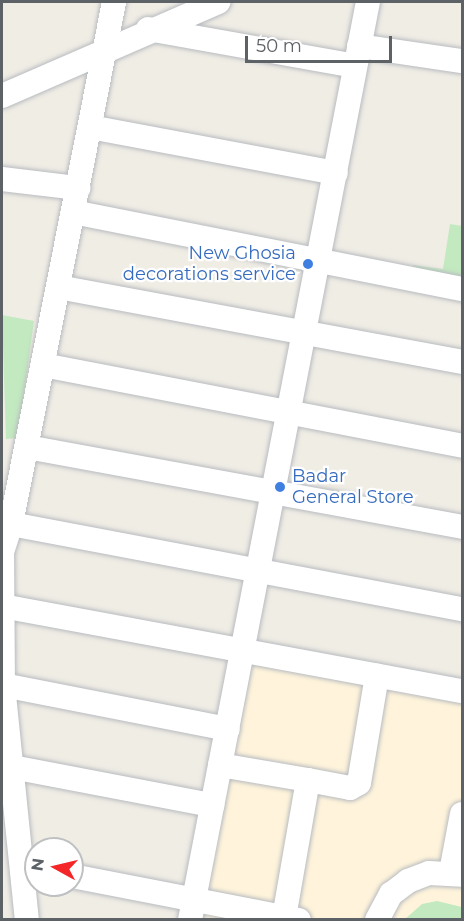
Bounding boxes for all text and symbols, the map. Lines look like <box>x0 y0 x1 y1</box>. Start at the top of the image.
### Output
scale bar <box>248 24 395 62</box>
text: 50 m <box>256 35 302 57</box>
place label: New Ghosia decorations service <box>123 243 296 286</box>
marker: New Ghosia decorations service <box>301 257 315 271</box>
place label: Badar General Store <box>292 466 414 508</box>
marker: Badar General Store <box>273 480 287 494</box>
north arrow <box>24 837 84 897</box>
text: N <box>27 857 48 872</box>

